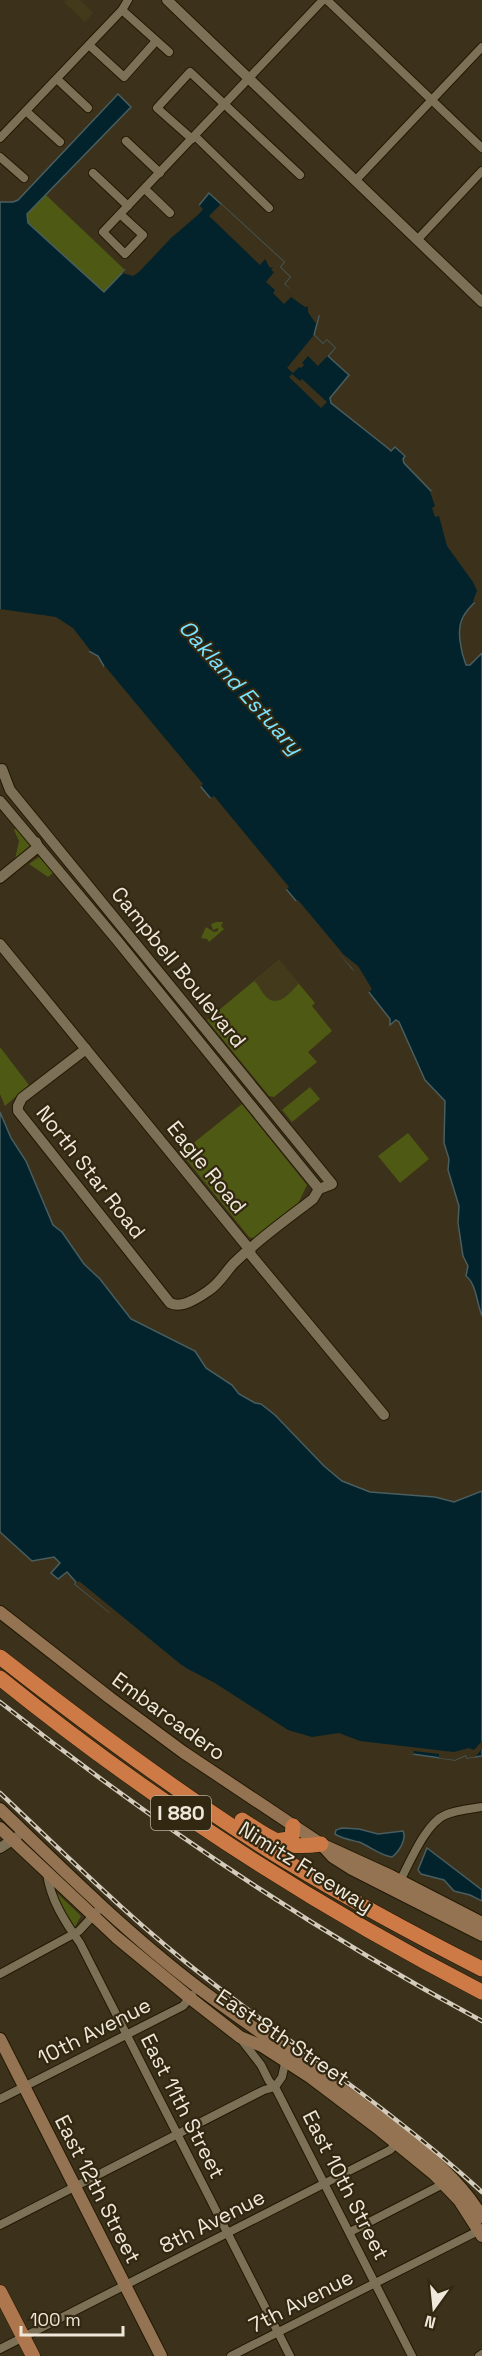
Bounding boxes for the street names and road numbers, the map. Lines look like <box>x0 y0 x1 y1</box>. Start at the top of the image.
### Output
street label: Campbell Boulevard <box>106 881 252 1053</box>
street label: North Star Road <box>30 1100 152 1244</box>
street label: Eagle Road <box>161 1115 253 1219</box>
street label: Embarcadero <box>107 1666 231 1766</box>
road number: I 880 <box>151 1796 211 1830</box>
street label: Nimitz Freeway <box>234 1815 378 1919</box>
street label: East 8th Street <box>211 1983 355 2091</box>
street label: 10th Avenue <box>33 1991 155 2071</box>
street label: East 11th Street <box>135 2029 231 2183</box>
street label: East 10th Street <box>297 2106 395 2264</box>
street label: East 12th Street <box>49 2110 147 2268</box>
street label: 8th Avenue <box>155 2183 269 2259</box>
street label: 7th Avenue <box>244 2263 358 2339</box>

